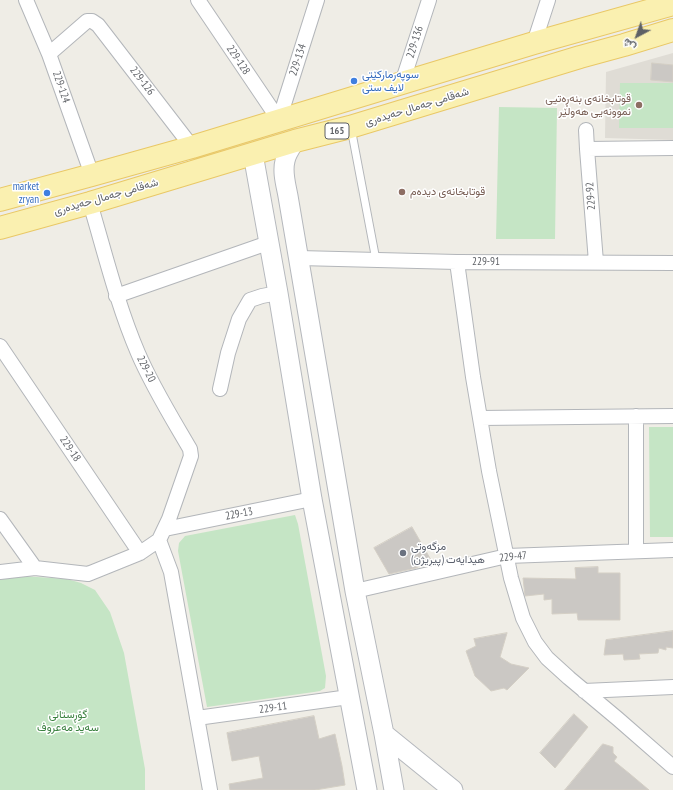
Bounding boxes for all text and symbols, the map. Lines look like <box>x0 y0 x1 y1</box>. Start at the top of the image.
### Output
north arrow <box>617 16 657 56</box>
street label: 229-136 <box>404 24 426 60</box>
text: ش <box>620 35 639 55</box>
street label: 229-134 <box>287 42 309 78</box>
street label: 229-128 <box>223 43 253 77</box>
street label: 229-126 <box>127 64 157 98</box>
place label: سوپەرمارکێتی لایف ستی <box>362 68 419 94</box>
street label: 229-124 <box>49 69 73 105</box>
marker: سوپەرمارکێتی لایف ستی <box>349 76 359 86</box>
street label: شەقامی جەمال حەیدەری <box>363 85 471 129</box>
place label: قوتابخانەی بنەڕەتیی نموونەیی هەولێر <box>545 92 631 118</box>
marker: قوتابخانەی بنەڕەتیی نموونەیی هەولێر <box>634 100 644 110</box>
road number: 165 <box>325 123 349 139</box>
street label: شەقامی جەمال حەیدەری <box>52 176 160 218</box>
place label: market zryan <box>13 180 39 206</box>
street label: 229-92 <box>583 182 599 210</box>
place label: قوتابخانەی دیدەم <box>410 185 485 199</box>
marker: قوتابخانەی دیدەم <box>397 187 407 197</box>
marker: market zryan <box>42 188 52 198</box>
street label: 229-91 <box>472 255 500 269</box>
street label: 229-20 <box>134 354 158 384</box>
street label: 229-18 <box>57 434 83 464</box>
street label: 229-13 <box>224 505 254 523</box>
place label: مزگه‌وتی هیدایه‌ت (پیریژن) <box>411 540 485 566</box>
marker: مزگه‌وتی هیدایه‌ت (پیریژن) <box>398 548 408 558</box>
street label: 229-47 <box>498 549 528 565</box>
street label: 229-11 <box>258 700 288 716</box>
park label: گۆڕستانی سەید مەعروف <box>37 708 99 734</box>

